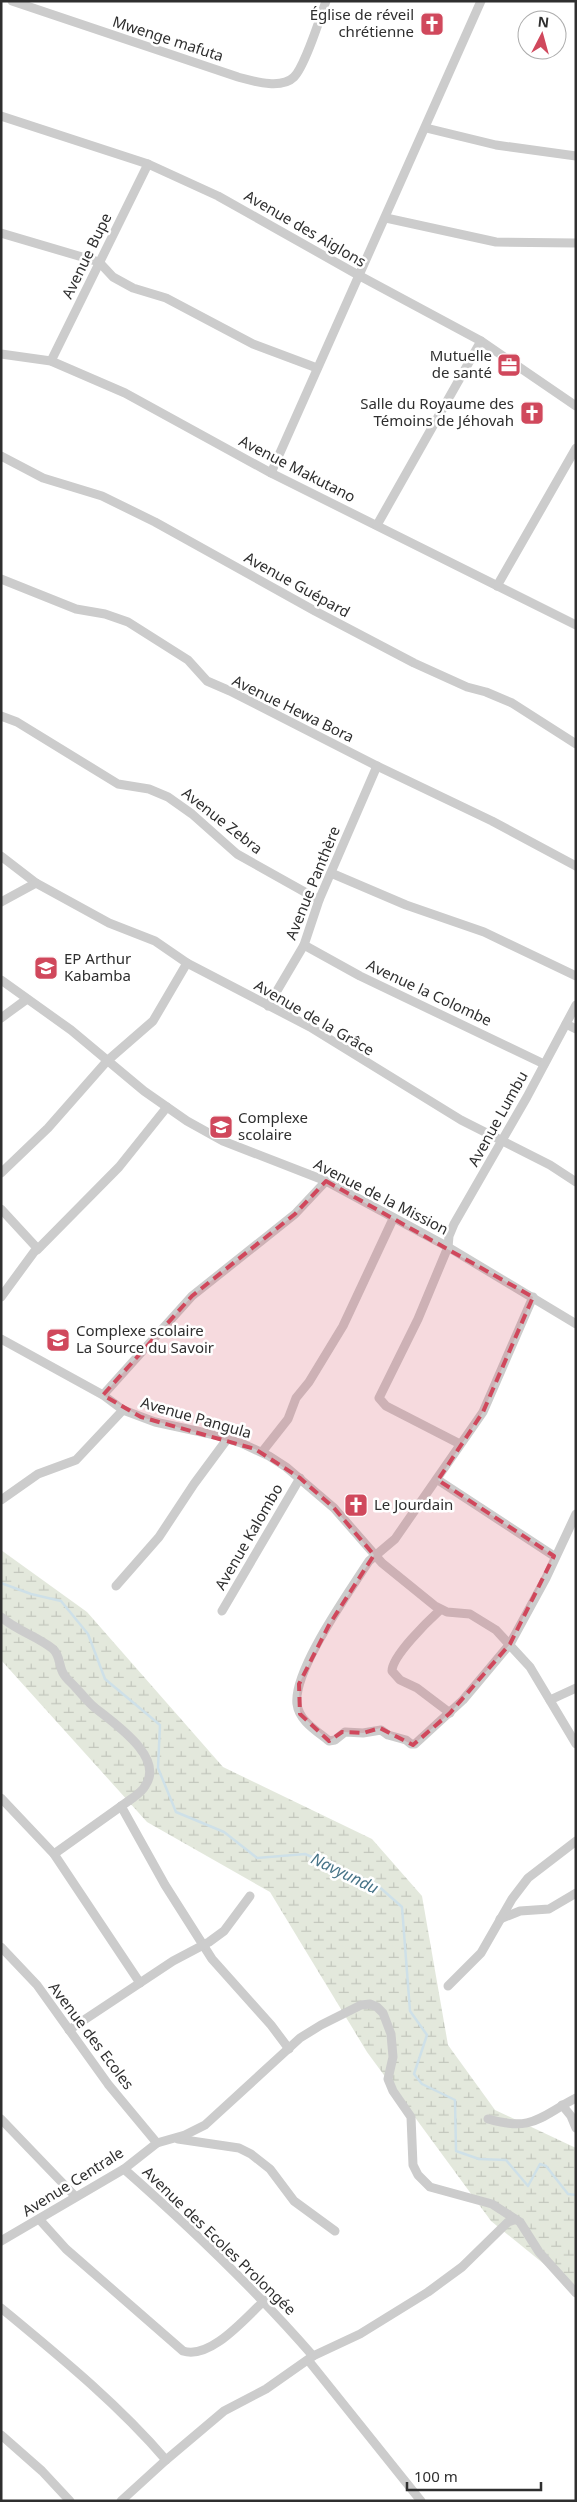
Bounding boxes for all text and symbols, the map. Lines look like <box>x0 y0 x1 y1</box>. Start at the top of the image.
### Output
place label: Église de réveil chrétienne <box>310 4 414 41</box>
north arrow <box>517 10 567 60</box>
street label: Mwenge mafuta <box>110 11 226 65</box>
church icon: Église de réveil chrétienne <box>419 11 445 37</box>
text: N <box>537 12 550 32</box>
street label: Avenue des Aiglons <box>241 185 370 271</box>
street label: Avenue Bupe <box>57 209 116 302</box>
place label: Mutuelle de santé <box>430 345 492 382</box>
office icon: Mutuelle de santé <box>496 352 522 378</box>
place label: Salle du Royaume des Témoins de Jéhovah <box>360 393 514 430</box>
church icon: Salle du Royaume des Témoins de Jéhovah <box>519 400 545 426</box>
street label: Avenue Makutano <box>236 430 359 506</box>
street label: Avenue Guépard <box>241 547 354 621</box>
street label: Avenue Hewa Bora <box>229 670 358 746</box>
street label: Avenue Zebra <box>178 782 267 858</box>
street label: Avenue Panthère <box>280 823 344 942</box>
place label: EP Arthur Kabamba <box>64 948 131 985</box>
street label: Avenue la Colombe <box>364 954 495 1030</box>
school or university icon: EP Arthur Kabamba <box>33 955 59 981</box>
street label: Avenue de la Grâce <box>251 975 378 1060</box>
street label: Avenue Lumbu <box>463 1067 532 1170</box>
place label: Complexe scolaire <box>238 1107 308 1144</box>
school or university icon: Complexe scolaire <box>208 1114 234 1140</box>
street label: Avenue de la Mission <box>311 1154 452 1239</box>
place label: Complexe scolaire La Source du Savoir <box>76 1320 214 1357</box>
school or university icon: Complexe scolaire La Source du Savoir <box>45 1327 71 1353</box>
street label: Avenue Pangula <box>139 1392 254 1442</box>
street label: Avenue Kalombo <box>210 1480 287 1593</box>
church icon: Le Jourdain <box>343 1492 369 1518</box>
place label: Le Jourdain <box>374 1494 453 1514</box>
water label: Navyundu <box>308 1847 382 1899</box>
street label: Avenue des Ecoles <box>45 1978 139 2093</box>
street label: Avenue Centrale <box>18 2142 127 2220</box>
street label: Avenue des Ecoles Prolongée <box>139 2162 301 2319</box>
scale bar <box>407 2460 541 2492</box>
text: 100 m <box>414 2466 458 2486</box>

